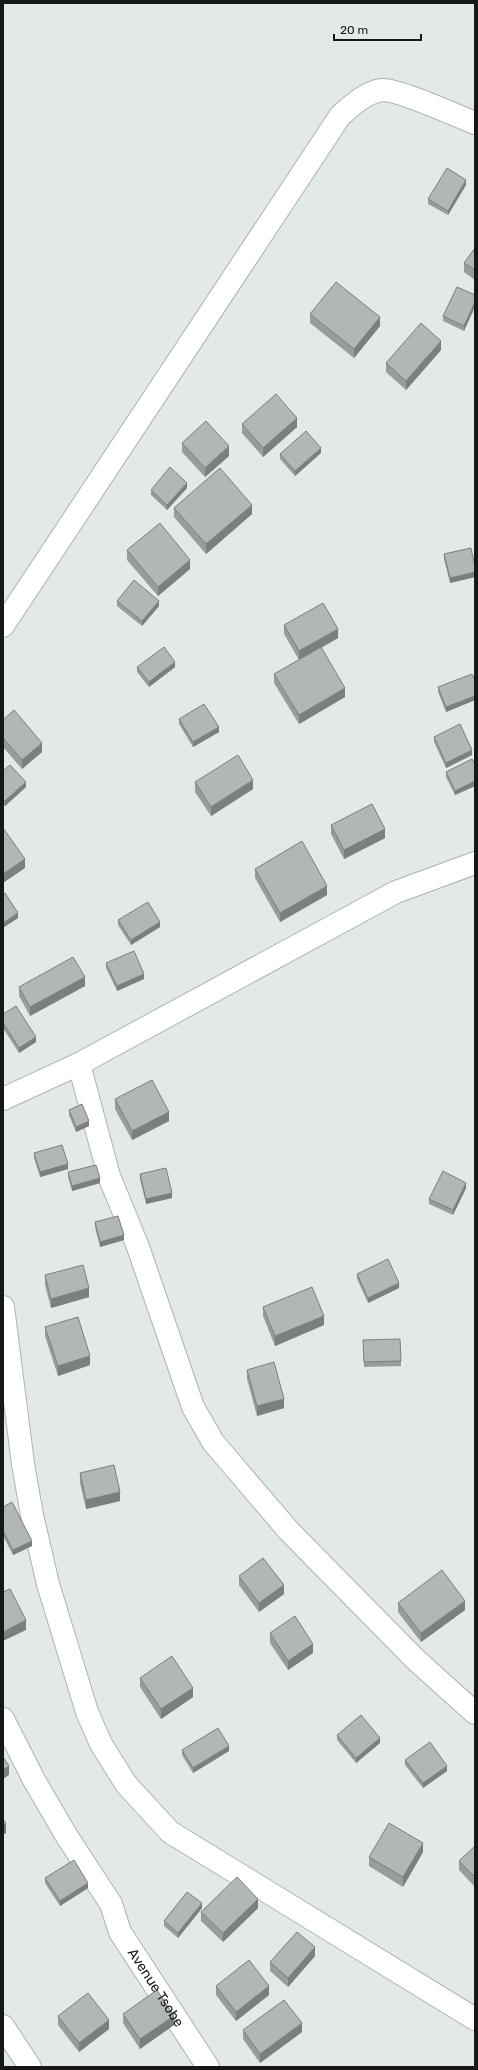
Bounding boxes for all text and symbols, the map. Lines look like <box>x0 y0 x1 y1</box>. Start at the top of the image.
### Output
scale bar <box>334 16 421 42</box>
text: 20 m <box>340 23 368 37</box>
street label: Avenue Tsobe <box>124 1945 188 2030</box>

